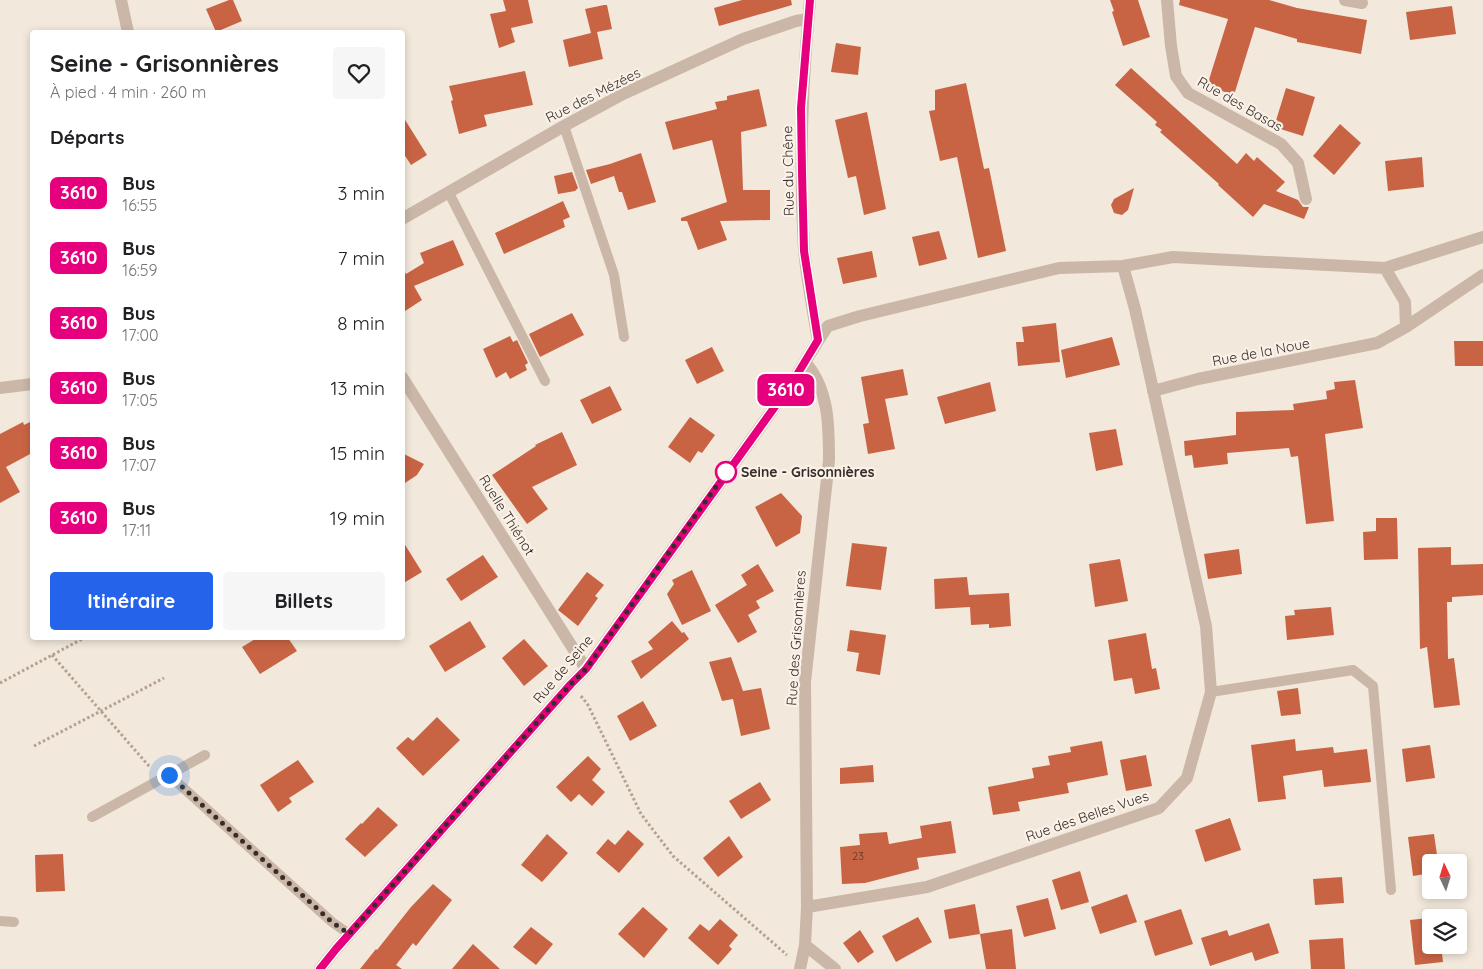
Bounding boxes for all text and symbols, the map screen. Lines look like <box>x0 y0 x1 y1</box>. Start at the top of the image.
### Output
button: heart <box>333 47 385 99</box>
text: Seine - Grisonnières <box>50 48 279 78</box>
street label: Rue des Mézées <box>543 63 643 127</box>
street label: Rue des Basas <box>1194 72 1286 136</box>
text: À pied · 4 min · 260 m <box>50 82 206 102</box>
text: Départs <box>50 125 124 149</box>
street label: Rue du Chêne <box>778 126 798 216</box>
text: Bus <box>122 171 155 195</box>
text: 3610 <box>60 181 97 204</box>
text: 3 min <box>337 181 385 205</box>
text: 16:55 <box>122 195 157 215</box>
text: Bus <box>122 236 155 260</box>
text: 3610 <box>60 246 97 269</box>
text: 7 min <box>338 246 385 270</box>
text: 16:59 <box>122 260 158 280</box>
text: Bus <box>122 301 155 325</box>
text: 3610 <box>60 311 97 334</box>
text: 8 min <box>337 311 385 335</box>
text: 17:00 <box>122 325 159 345</box>
street label: Rue de la Noue <box>1211 334 1311 370</box>
text: Bus <box>122 366 155 390</box>
line badge: 3610 <box>751 374 821 406</box>
text: 3610 <box>60 376 97 399</box>
text: 13 min <box>330 376 385 400</box>
text: 3610 <box>767 378 805 401</box>
text: 17:05 <box>122 390 158 410</box>
text: Bus <box>122 431 155 455</box>
text: 3610 <box>60 441 97 464</box>
text: 15 min <box>330 441 385 465</box>
text: 17:07 <box>122 455 156 475</box>
marker: Seine - Grisonnières <box>715 461 737 483</box>
place label: Seine - Grisonnières <box>741 463 875 481</box>
street label: Ruelle Thiénot <box>475 471 539 559</box>
text: Bus <box>122 496 155 520</box>
text: 3610 <box>60 506 97 529</box>
text: 19 min <box>330 506 385 530</box>
text: 17:11 <box>122 520 151 540</box>
street label: Rue des Grisonnières <box>782 570 810 706</box>
button: Itinéraire <box>50 572 213 630</box>
button: Billets <box>223 572 385 630</box>
street label: Rue de Seine <box>529 631 597 707</box>
your location <box>157 763 182 788</box>
street label: Rue des Belles Vues <box>1023 786 1151 846</box>
house number: 23 <box>852 849 864 863</box>
north arrow <box>1422 854 1468 899</box>
map controls <box>1422 854 1467 954</box>
button: layers <box>1422 909 1467 954</box>

